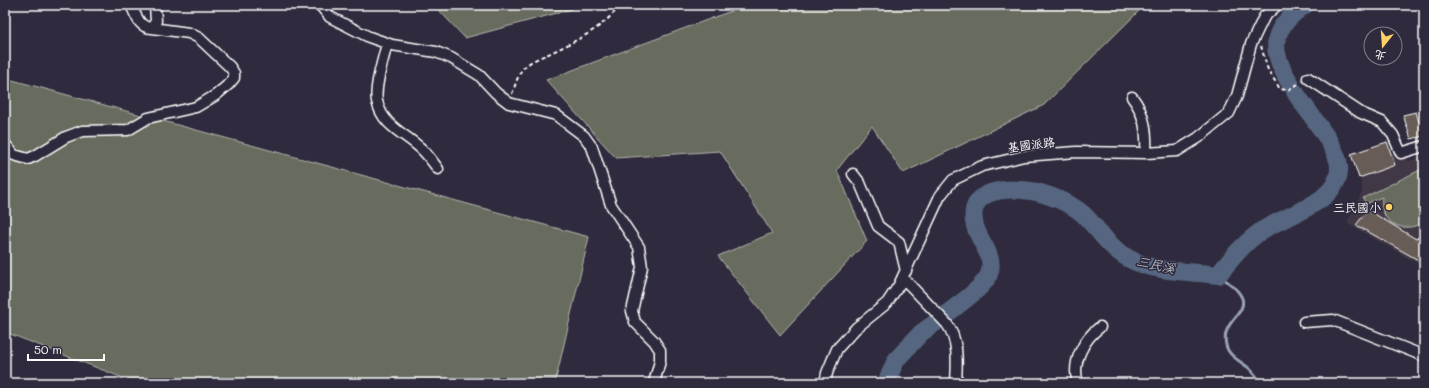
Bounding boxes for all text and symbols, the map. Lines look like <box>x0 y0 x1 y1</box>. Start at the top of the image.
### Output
north arrow <box>1363 26 1403 66</box>
text: 北 <box>1372 47 1387 65</box>
street label: 基國派路 <box>1006 133 1056 155</box>
place label: 三民國小 <box>1333 199 1381 215</box>
marker: 三民國小 <box>1384 202 1394 212</box>
water label: 三民溪 <box>1135 252 1178 277</box>
scale bar <box>28 336 104 362</box>
text: 50 m <box>34 341 62 357</box>

